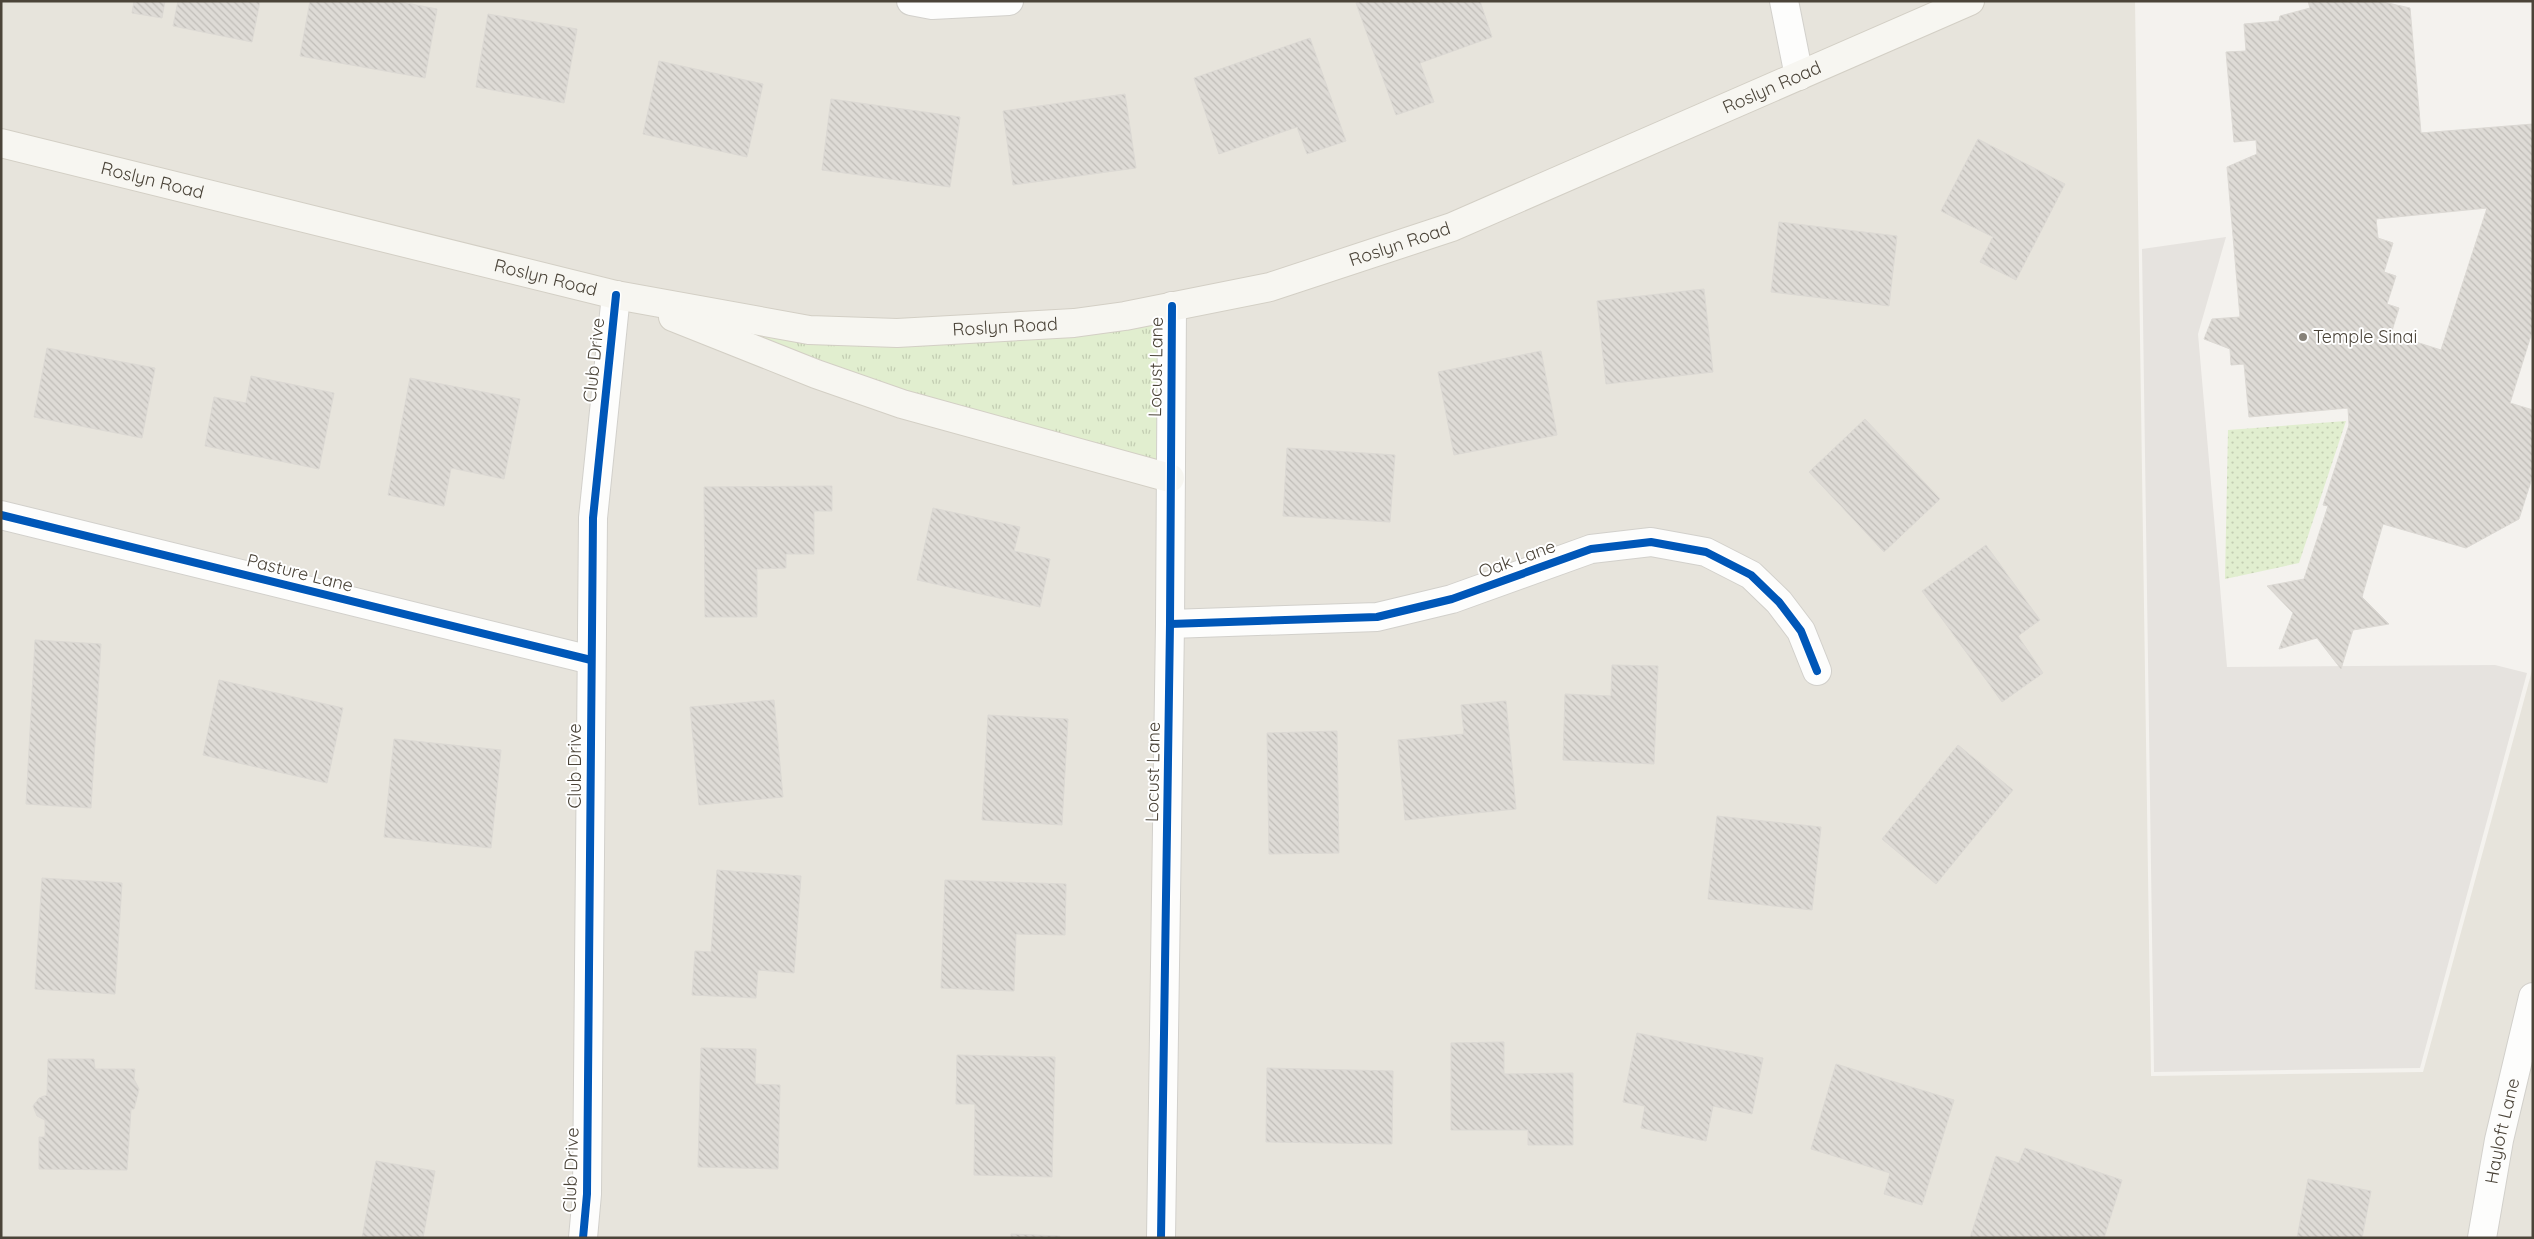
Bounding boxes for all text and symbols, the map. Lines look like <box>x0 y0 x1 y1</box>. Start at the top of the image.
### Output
street label: Roslyn Road <box>1719 55 1825 119</box>
street label: Roslyn Road <box>99 156 207 204</box>
street label: Roslyn Road <box>1346 216 1453 271</box>
street label: Roslyn Road <box>492 253 600 301</box>
street label: Roslyn Road <box>952 312 1058 341</box>
street label: Club Drive <box>578 316 609 404</box>
street label: Locust Lane <box>1143 317 1168 417</box>
place label: Temple Sinai <box>2313 325 2417 348</box>
marker: Temple Sinai <box>2297 331 2309 343</box>
street label: Oak Lane <box>1475 534 1558 583</box>
street label: Pasture Lane <box>244 548 356 597</box>
street label: Locust Lane <box>1140 722 1165 822</box>
street label: Club Drive <box>563 723 586 809</box>
street label: Hayloft Lane <box>2480 1076 2524 1186</box>
street label: Club Drive <box>558 1127 583 1213</box>

